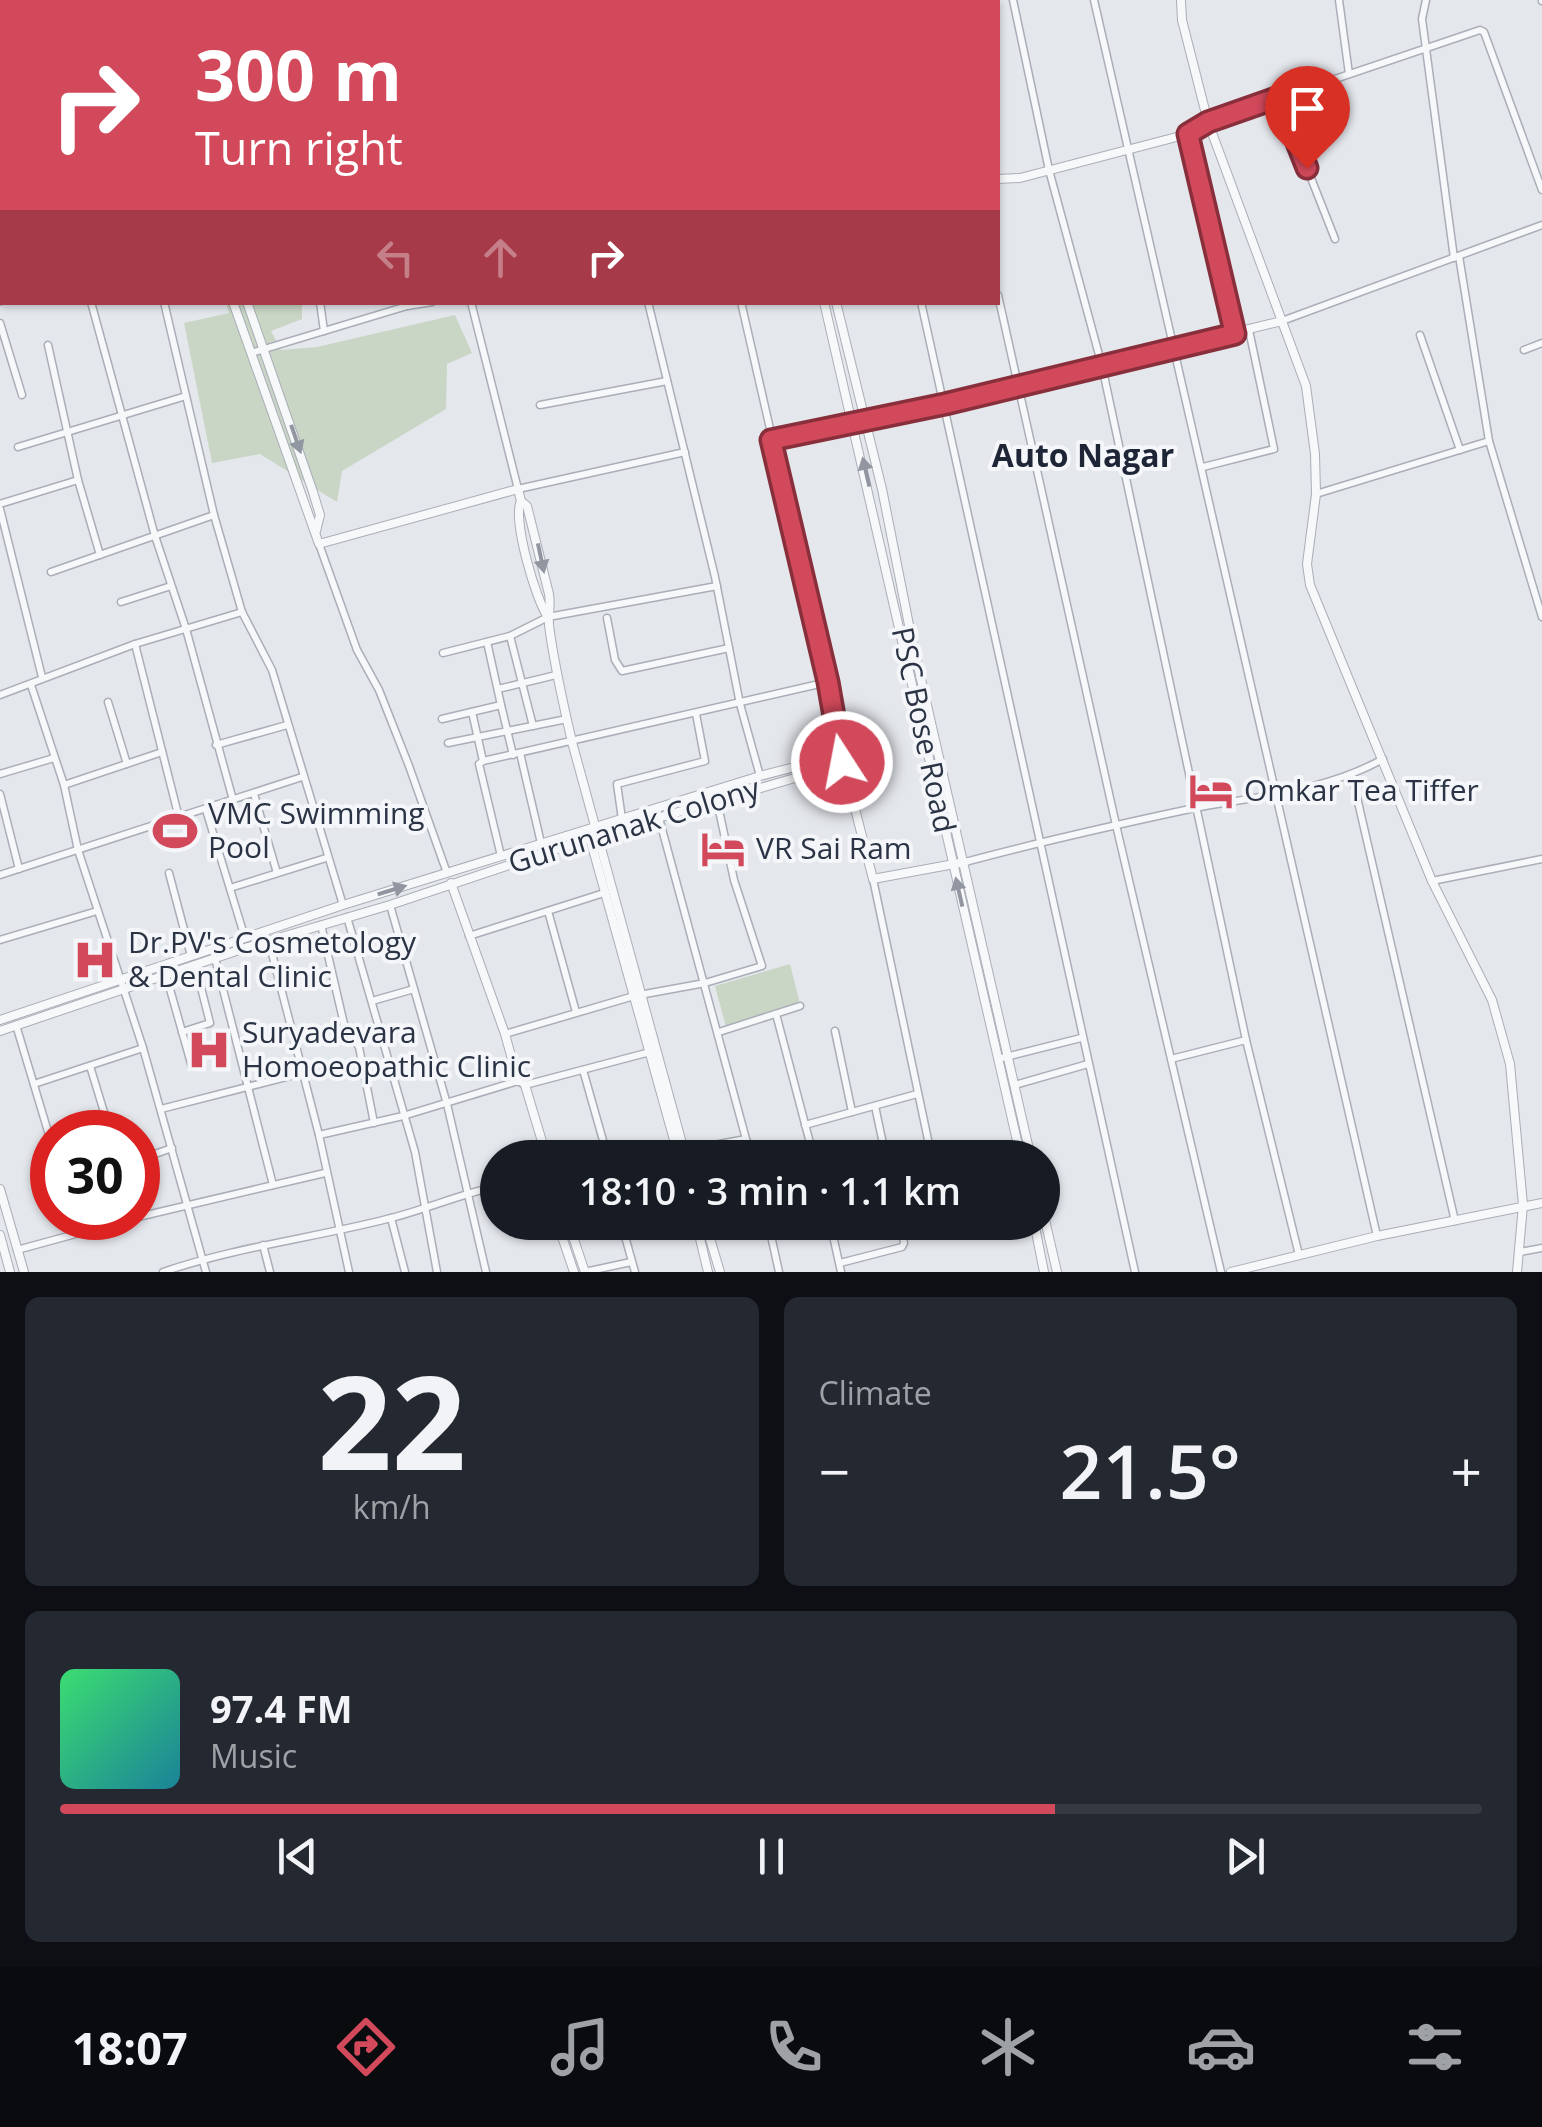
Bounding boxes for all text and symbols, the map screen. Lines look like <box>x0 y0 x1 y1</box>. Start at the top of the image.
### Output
text: 300 m <box>195 26 402 122</box>
icon: right <box>30 40 160 170</box>
pin <box>1265 66 1350 169</box>
icon: arrive <box>1280 81 1335 136</box>
text: Turn right <box>195 117 403 178</box>
icon: left <box>368 230 423 285</box>
icon: ahead <box>473 230 528 285</box>
icon: right <box>578 230 633 285</box>
one-way arrow <box>289 425 304 455</box>
district label: Auto Nagar <box>992 433 1174 476</box>
one-way arrow <box>857 457 873 488</box>
one-way arrow <box>534 543 549 574</box>
street label: PSC Bose Road <box>883 623 966 836</box>
position arrow <box>790 710 894 814</box>
street label: Gurunanak Colony <box>503 767 765 882</box>
hotel icon: Omkar Tea Tiffer <box>1187 767 1235 815</box>
place label: Omkar Tea Tiffer <box>1244 769 1479 810</box>
place label: VMC Swimming Pool <box>208 792 425 867</box>
sports icon: VMC Swimming Pool <box>151 807 199 855</box>
hotel icon: VR Sai Ram <box>699 825 747 873</box>
place label: VR Sai Ram <box>756 827 912 868</box>
one-way arrow <box>951 876 966 907</box>
one-way arrow <box>377 882 407 897</box>
place label: Dr.PV's Cosmetology & Dental Clinic <box>128 921 417 996</box>
hospital icon: Dr.PV's Cosmetology & Dental Clinic <box>71 936 119 984</box>
place label: Suryadevara Homoeopathic Clinic <box>242 1011 531 1086</box>
hospital icon: Suryadevara Homoeopathic Clinic <box>185 1026 233 1074</box>
speed limit sign: 30 <box>30 1110 160 1240</box>
text: 18:10 · 3 min · 1.1 km <box>579 1164 961 1216</box>
text: 22 <box>317 1331 466 1508</box>
text: Climate <box>819 1371 932 1414</box>
text: 21.5° <box>1060 1419 1241 1521</box>
text: − <box>819 1433 850 1508</box>
text: + <box>1451 1433 1482 1508</box>
text: km/h <box>353 1485 431 1528</box>
text: 97.4 FM <box>210 1682 353 1734</box>
text: Music <box>210 1734 297 1777</box>
icon: previous <box>270 1829 325 1884</box>
icon: pause <box>744 1829 799 1884</box>
icon: next <box>1218 1829 1273 1884</box>
icon: directions <box>331 2012 401 2082</box>
icon: music <box>545 2012 615 2082</box>
icon: phone <box>759 2012 829 2082</box>
icon: climate <box>973 2012 1043 2082</box>
icon: car <box>1186 2012 1256 2082</box>
icon: filters <box>1400 2012 1470 2082</box>
text: 18:07 <box>72 2017 188 2078</box>

